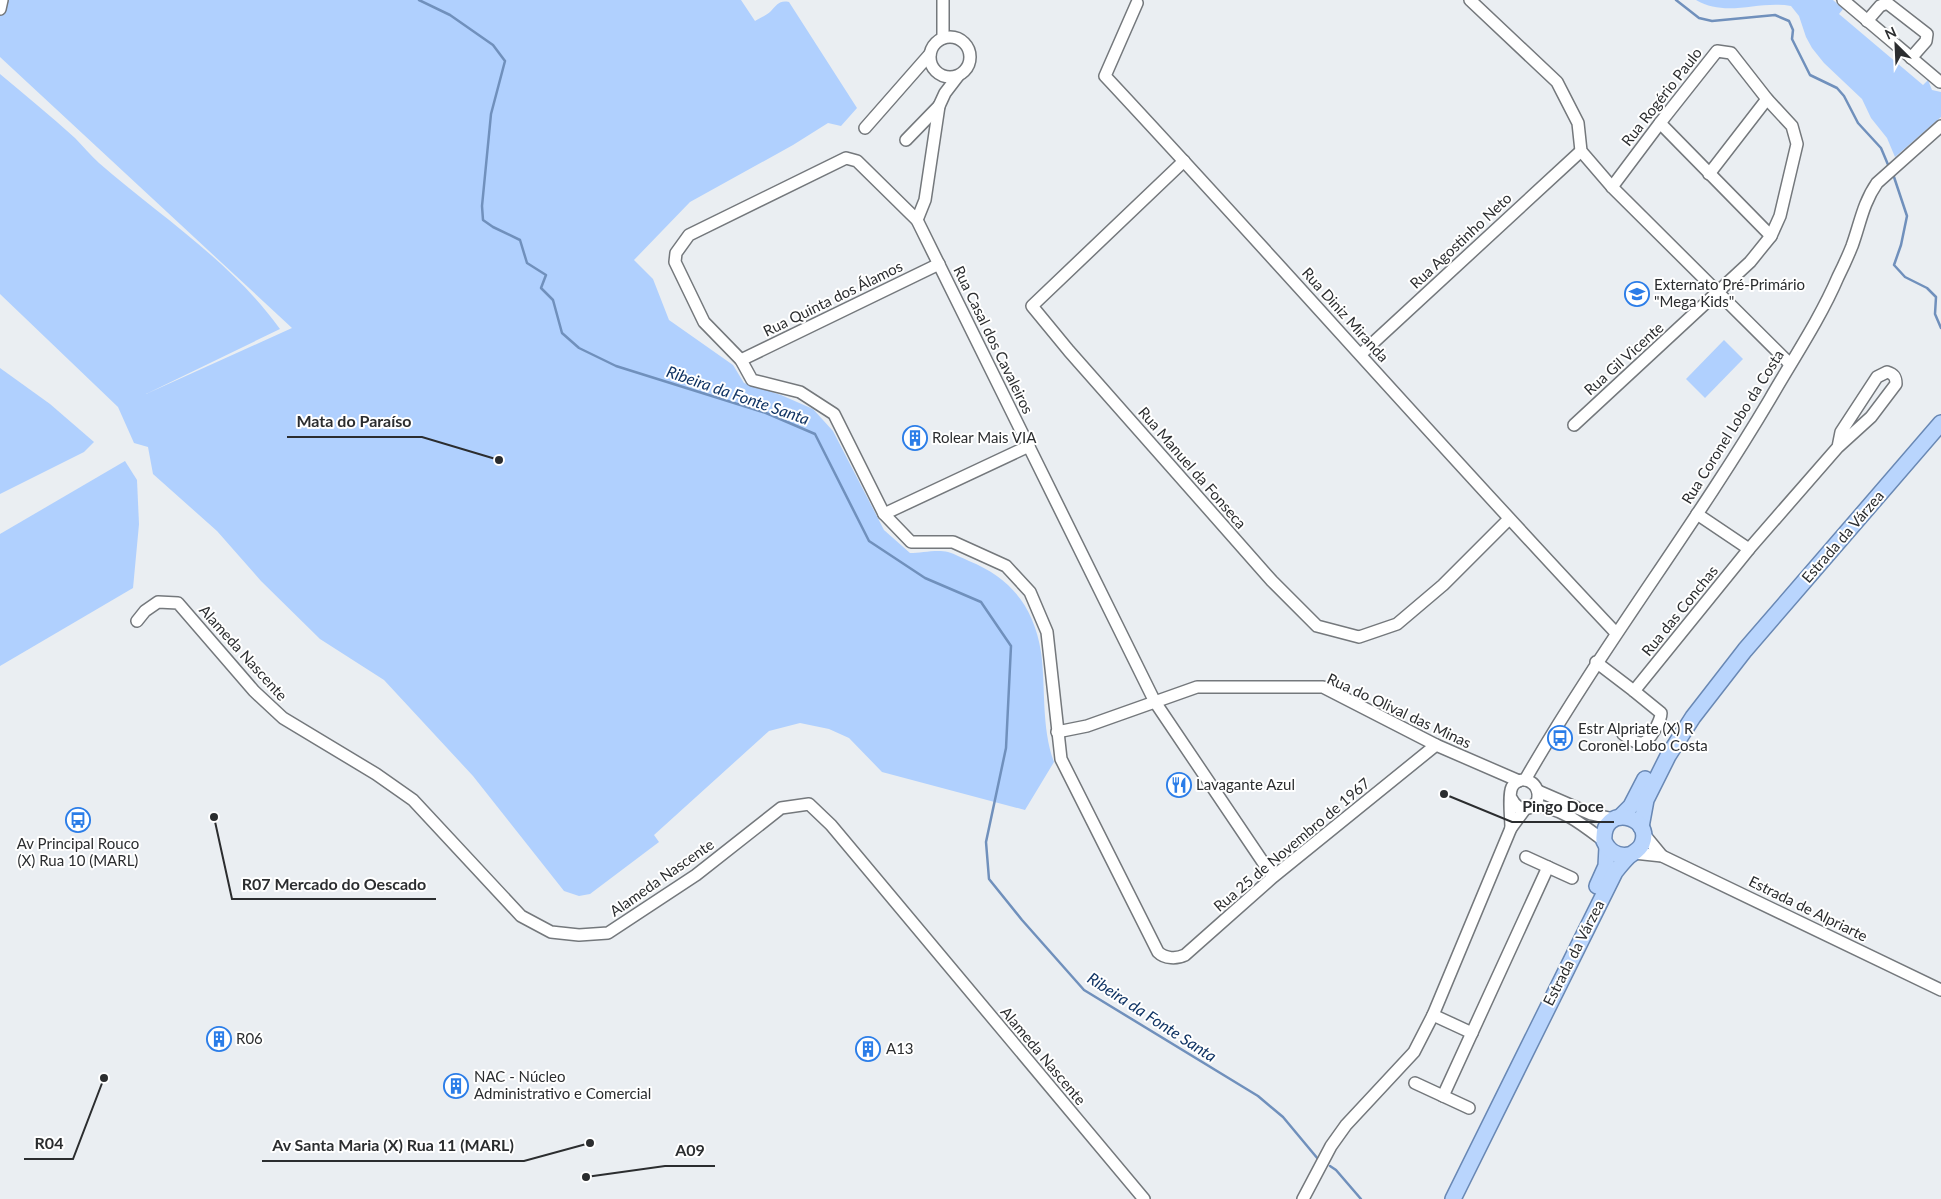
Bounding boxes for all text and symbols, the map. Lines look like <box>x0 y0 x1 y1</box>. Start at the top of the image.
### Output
north arrow <box>1871 20 1921 70</box>
text: N <box>1882 23 1899 43</box>
street label: Rua Rogério Paulo <box>1617 44 1705 149</box>
street label: Rua Agostinho Neto <box>1406 189 1515 292</box>
street label: Rua Quinta dos Álamos <box>760 257 905 340</box>
street label: Rua Casal dos Cavaleiros <box>950 263 1038 416</box>
street label: Rua Diniz Miranda <box>1299 263 1393 365</box>
place label: Externato Pré-Primário "Mega Kids" <box>1654 275 1805 310</box>
school or university icon: Externato Pré-Primário "Mega Kids" <box>1624 281 1650 307</box>
street label: Rua Gil Vicente <box>1580 318 1667 399</box>
street label: Rua Coronel Lobo da Costa <box>1677 346 1787 507</box>
water label: Ribeira da Fonte Santa <box>664 361 812 428</box>
street label: Rua Manuel da Fonseca <box>1135 403 1251 532</box>
callout: Mata do Paraíso <box>287 406 422 437</box>
text: Mata do Paraíso <box>296 411 412 430</box>
building icon: Rolear Mais VIA <box>902 425 928 451</box>
place label: Rolear Mais VIA <box>932 428 1037 446</box>
street label: Estrada da Várzea <box>1797 487 1887 586</box>
street label: Rua das Conchas <box>1637 562 1721 659</box>
street label: Alameda Nascente <box>196 601 292 704</box>
street label: Rua do Olival das Minas <box>1325 669 1474 751</box>
place label: Estr Alpriate (X) R Coronel Lobo Costa <box>1578 719 1708 754</box>
bus stop icon: Estr Alpriate (X) R Coronel Lobo Costa <box>1547 725 1573 751</box>
restaurant icon: Lavagante Azul <box>1166 772 1192 798</box>
street label: Rua 25 de Novembro de 1967 <box>1210 773 1373 915</box>
place label: Lavagante Azul <box>1196 775 1295 793</box>
callout: Pingo Doce <box>1512 791 1614 822</box>
text: Pingo Doce <box>1522 796 1604 815</box>
bus stop icon: Av Principal Rouco (X) Rua 10 (MARL) <box>65 807 91 833</box>
place label: Av Principal Rouco (X) Rua 10 (MARL) <box>17 834 139 869</box>
street label: Alameda Nascente <box>606 835 717 920</box>
callout: R07 Mercado do Oescado <box>232 868 436 899</box>
street label: Estrada de Alpriarte <box>1746 872 1871 945</box>
text: R07 Mercado do Oescado <box>242 874 426 893</box>
street label: Estrada da Várzea <box>1539 897 1607 1008</box>
water label: Ribeira da Fonte Santa <box>1084 968 1220 1065</box>
street label: Alameda Nascente <box>997 1003 1090 1108</box>
building icon: R06 <box>206 1026 232 1052</box>
place label: R06 <box>236 1029 263 1047</box>
building icon: A13 <box>855 1036 881 1062</box>
place label: A13 <box>886 1039 914 1057</box>
place label: NAC - Núcleo Administrativo e Comercial <box>474 1067 651 1102</box>
building icon: NAC - Núcleo Administrativo e Comercial <box>443 1073 469 1099</box>
callout: R04 <box>24 1128 73 1159</box>
callout: Av Santa Maria (X) Rua 11 (MARL) <box>262 1130 524 1161</box>
text: R04 <box>35 1133 63 1152</box>
text: Av Santa Maria (X) Rua 11 (MARL) <box>271 1135 514 1154</box>
callout: A09 <box>665 1135 715 1166</box>
text: A09 <box>674 1140 705 1159</box>

